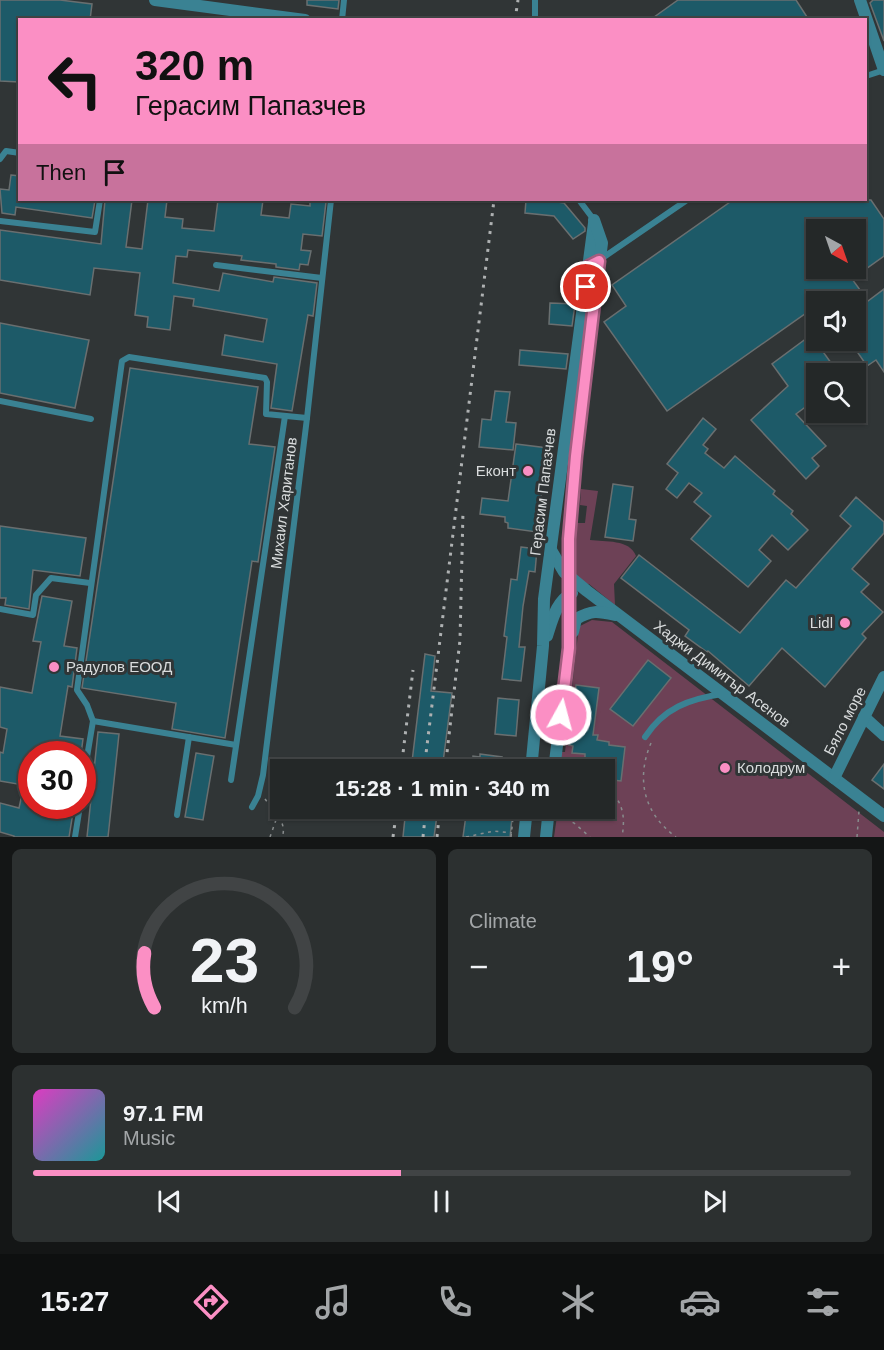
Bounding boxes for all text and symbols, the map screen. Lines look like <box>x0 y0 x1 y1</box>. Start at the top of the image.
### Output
icon: left <box>36 42 114 120</box>
text: 320 m <box>135 42 254 89</box>
text: Герасим Папазчев <box>135 91 366 121</box>
icon: arrive <box>98 156 131 189</box>
text: Then <box>36 160 86 185</box>
north arrow <box>806 219 866 279</box>
map controls <box>806 219 866 423</box>
pin <box>560 261 611 312</box>
icon: arrive <box>569 270 602 303</box>
button: sound <box>806 291 866 351</box>
button: search <box>806 363 866 423</box>
street label: Герасим Папазчев <box>526 427 559 557</box>
street label: Михаил Хаританов <box>267 436 300 570</box>
place label: Еконт <box>476 462 516 479</box>
marker: Еконт <box>521 464 535 478</box>
place label: Lidl <box>810 614 833 631</box>
marker: Lidl <box>838 616 852 630</box>
street label: Хаджи Димитър Асенов <box>651 617 794 730</box>
place label: Радулов ЕООД <box>66 658 172 675</box>
marker: Радулов ЕООД <box>47 660 61 674</box>
position arrow <box>529 683 593 747</box>
street label: Бяло море <box>820 684 869 758</box>
speed limit sign: 30 <box>18 741 96 819</box>
place label: Колодрум <box>737 759 805 776</box>
marker: Колодрум <box>718 761 732 775</box>
text: 15:28 · 1 min · 340 m <box>335 776 550 801</box>
text: Climate <box>469 910 537 932</box>
text: 23 <box>189 926 259 995</box>
text: 19° <box>626 941 694 992</box>
text: − <box>469 948 488 985</box>
text: + <box>832 948 851 985</box>
text: km/h <box>201 994 247 1018</box>
text: 97.1 FM <box>123 1101 204 1126</box>
text: Music <box>123 1127 175 1149</box>
icon: previous <box>153 1185 186 1218</box>
icon: pause <box>425 1185 458 1218</box>
icon: next <box>698 1185 731 1218</box>
icon: directions <box>190 1281 232 1323</box>
icon: music <box>312 1281 354 1323</box>
icon: phone <box>434 1281 476 1323</box>
icon: climate <box>557 1281 599 1323</box>
icon: car <box>679 1281 721 1323</box>
icon: filters <box>802 1281 844 1323</box>
text: 15:27 <box>40 1287 109 1317</box>

